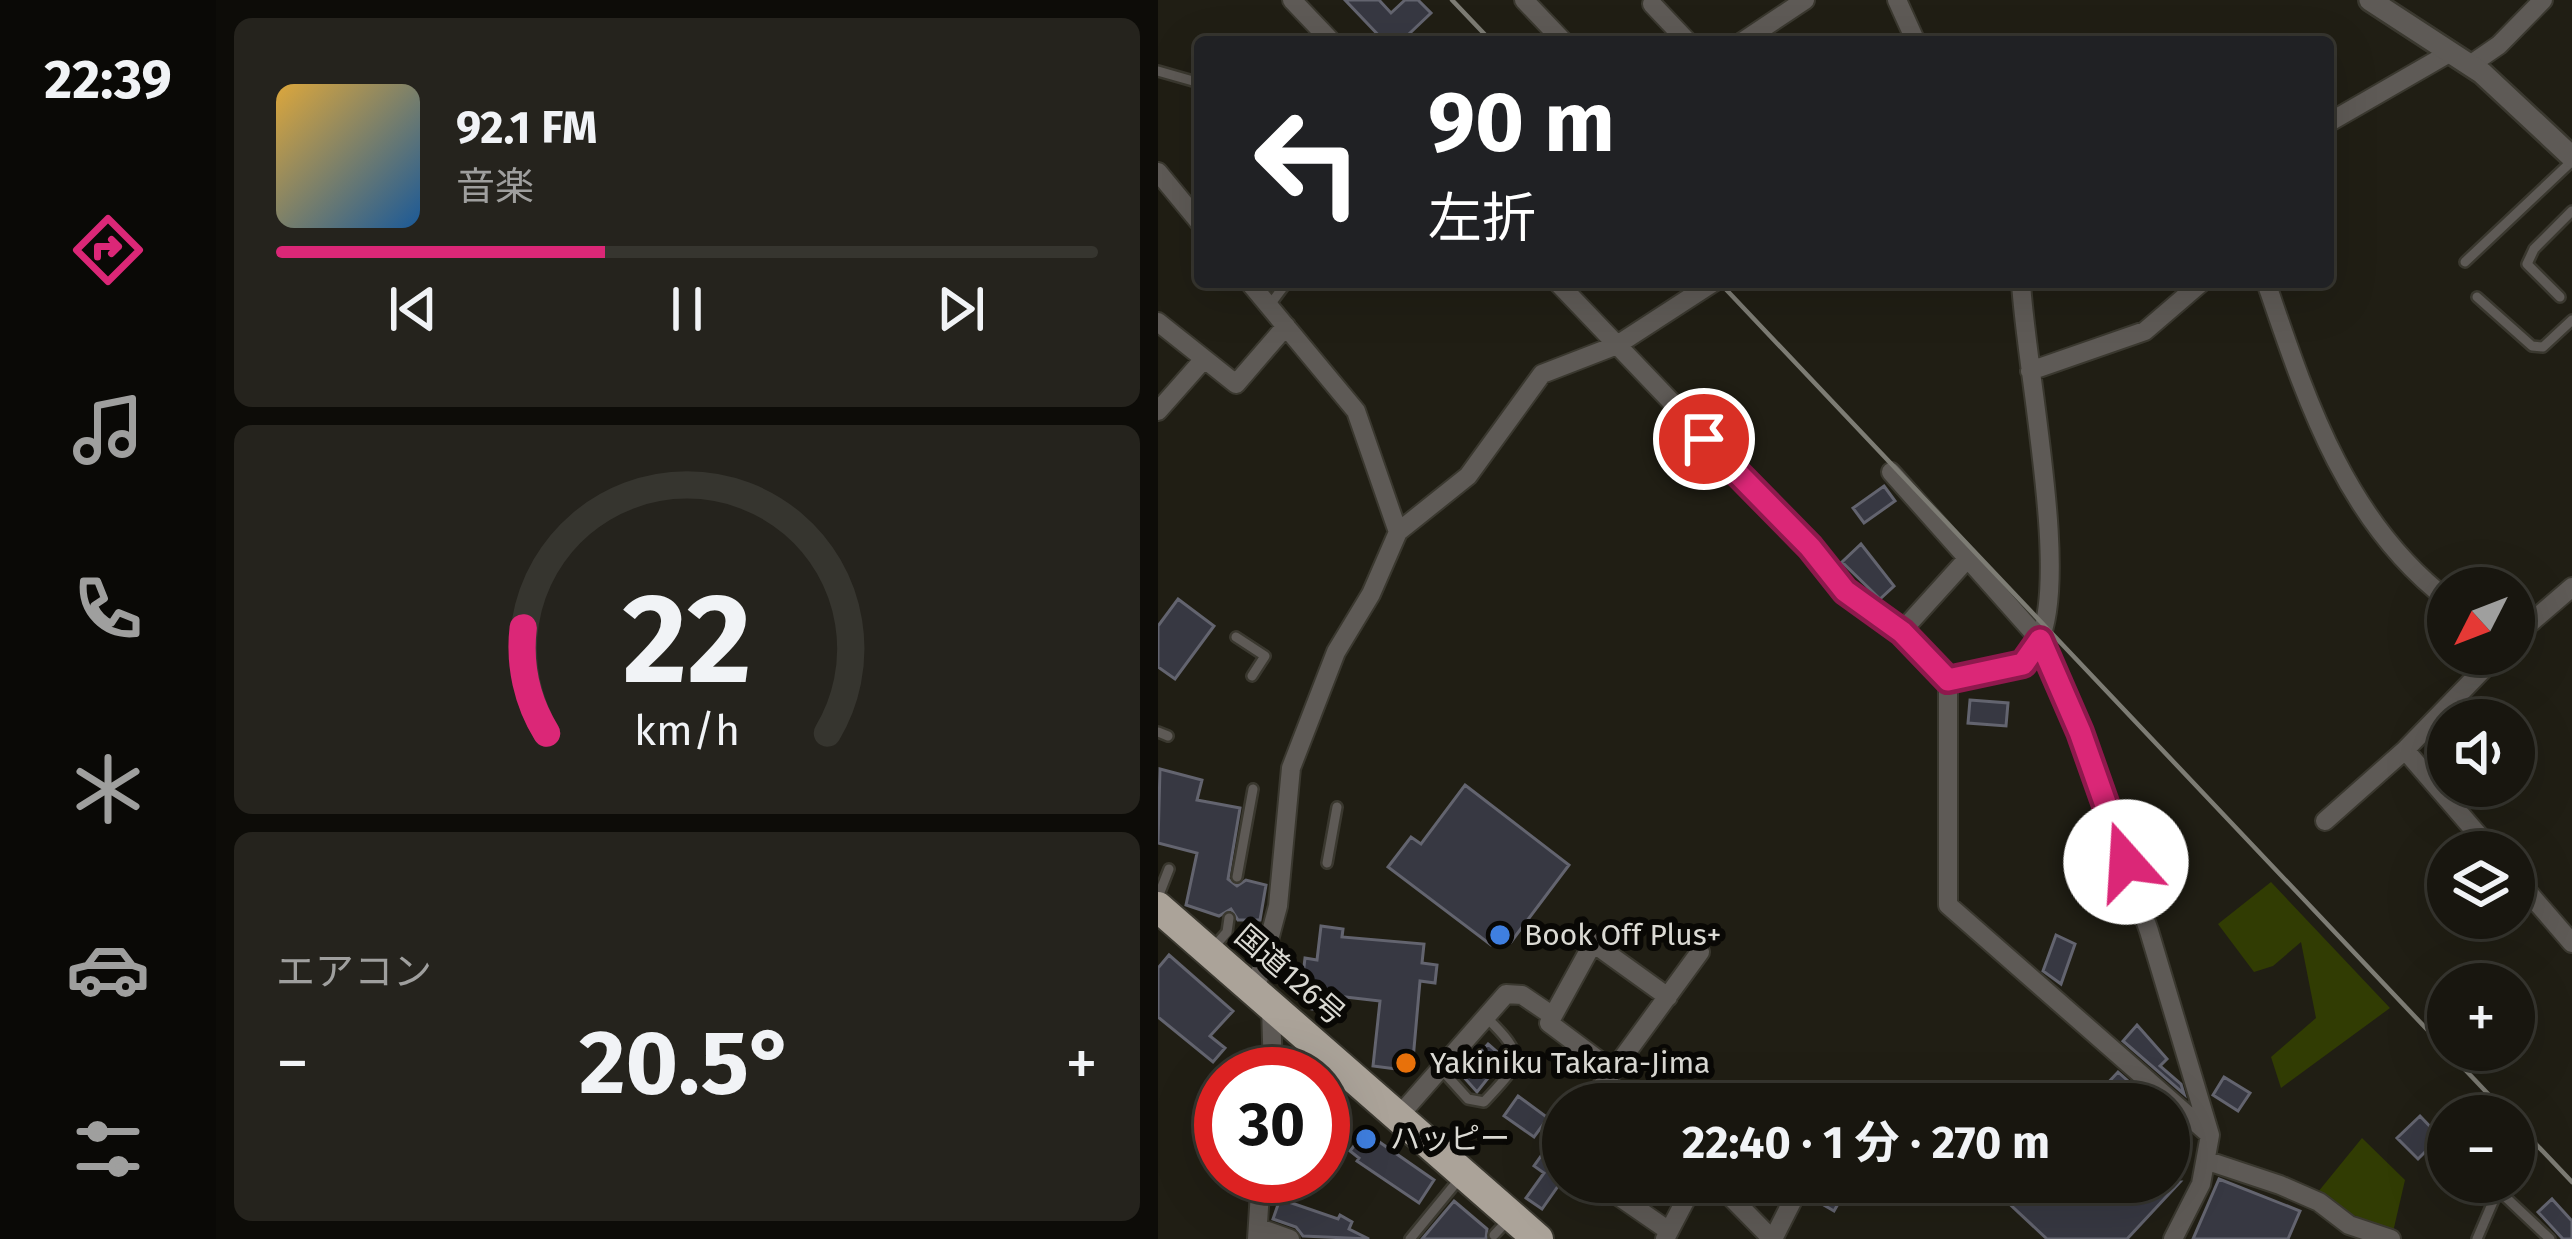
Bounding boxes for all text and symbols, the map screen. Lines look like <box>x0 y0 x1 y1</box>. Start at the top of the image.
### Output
text: 22:39 <box>44 48 172 112</box>
text: 90 m <box>1428 72 1615 173</box>
icon: left <box>1230 84 1386 240</box>
text: 92.1 FM <box>456 101 597 155</box>
text: 音楽 <box>456 164 534 210</box>
text: 左折 <box>1428 187 1536 251</box>
icon: directions <box>66 208 150 292</box>
icon: previous <box>380 276 446 342</box>
icon: pause <box>654 276 720 342</box>
icon: next <box>928 276 994 342</box>
icon: music <box>66 388 150 472</box>
pin <box>1653 388 1755 490</box>
icon: arrive <box>1671 406 1737 472</box>
text: 22 <box>622 565 752 715</box>
icon: phone <box>66 567 150 651</box>
north arrow <box>2427 567 2535 675</box>
map controls <box>2427 567 2535 1203</box>
button: sound <box>2427 699 2535 807</box>
text: km/h <box>634 704 740 755</box>
icon: climate <box>66 747 150 831</box>
position arrow <box>2063 799 2189 925</box>
button: layers <box>2427 831 2535 939</box>
place label: Book Off Plus+ <box>1524 917 1721 953</box>
street label: 国道126号 <box>1228 918 1352 1032</box>
marker: Book Off Plus+ <box>1487 922 1513 948</box>
icon: car <box>66 927 150 1011</box>
text: エアコン <box>276 949 432 995</box>
button: + <box>2427 963 2535 1071</box>
text: 20.5° <box>579 1009 795 1117</box>
text: − <box>276 1024 309 1103</box>
text: + <box>1065 1024 1098 1103</box>
place label: Yakiniku Takara-Jima <box>1430 1045 1710 1081</box>
speed limit sign: 30 <box>1194 1047 1350 1203</box>
marker: Yakiniku Takara-Jima <box>1393 1050 1419 1076</box>
button: − <box>2427 1095 2535 1203</box>
icon: filters <box>66 1107 150 1191</box>
text: 22:40 · 1 分 · 270 m <box>1682 1116 2050 1170</box>
place label: ハッピー <box>1390 1121 1510 1157</box>
marker: ハッピー <box>1353 1126 1379 1152</box>

